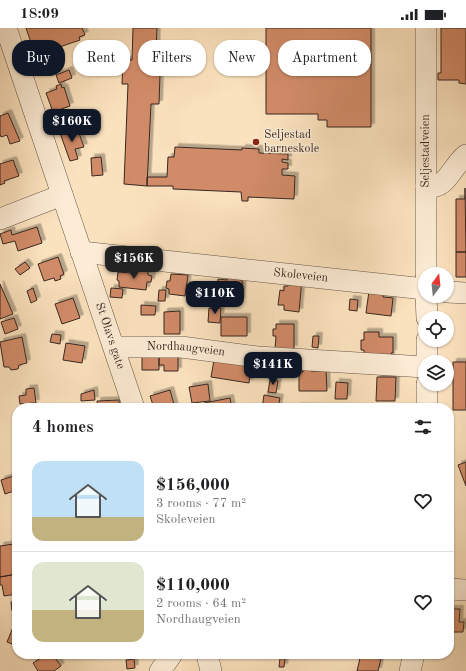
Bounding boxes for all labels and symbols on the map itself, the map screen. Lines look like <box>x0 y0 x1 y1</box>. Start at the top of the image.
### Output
pin: $160K <box>44 109 100 143</box>
street label: Seljestadveien <box>420 114 432 188</box>
place label: Seljestad barneskole <box>264 129 320 155</box>
marker: Seljestad barneskole <box>251 137 261 147</box>
pin: $156K <box>106 246 162 280</box>
street label: Skoleveien <box>273 267 329 285</box>
north arrow <box>418 267 454 303</box>
pin: $110K <box>187 281 243 315</box>
street label: St Olavs gate <box>93 301 127 371</box>
street label: Nordhaugveien <box>147 341 226 359</box>
pin: $141K <box>245 352 301 386</box>

